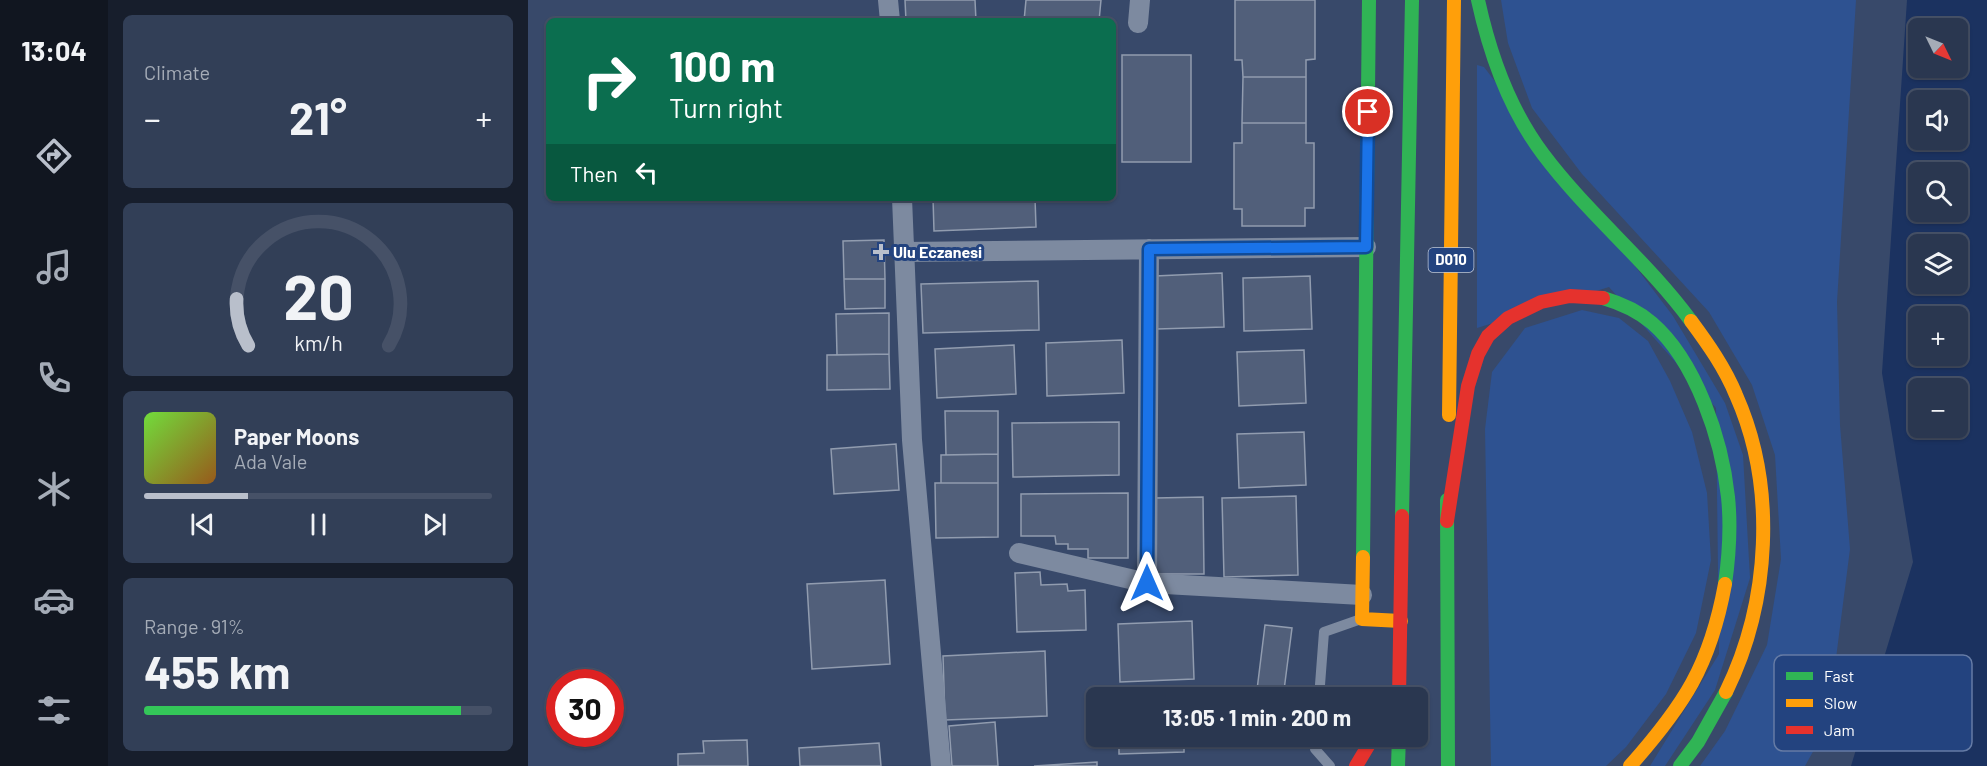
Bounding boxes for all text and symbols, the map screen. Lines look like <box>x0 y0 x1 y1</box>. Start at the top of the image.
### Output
north arrow <box>1908 18 1968 78</box>
map controls <box>1908 18 1968 438</box>
text: 13:04 <box>21 34 87 66</box>
text: 100 m <box>669 40 775 90</box>
icon: right <box>570 42 648 120</box>
text: Climate <box>144 60 210 84</box>
pin <box>1342 86 1393 137</box>
text: 21° <box>289 90 347 144</box>
button: sound <box>1908 90 1968 150</box>
text: Turn right <box>669 91 783 123</box>
icon: arrive <box>1351 95 1384 128</box>
text: − <box>144 98 161 138</box>
text: + <box>476 98 492 138</box>
icon: directions <box>33 135 75 177</box>
icon: left <box>630 156 663 189</box>
text: Then <box>570 160 618 186</box>
button: search <box>1908 162 1968 222</box>
button: layers <box>1908 234 1968 294</box>
place label: Ulu Eczanesi <box>893 242 982 261</box>
marker: Ulu Eczanesi <box>874 245 888 259</box>
icon: music <box>33 246 75 288</box>
road number: D010 <box>1428 248 1474 272</box>
text: 20 <box>283 258 353 332</box>
button: + <box>1908 306 1968 366</box>
text: km/h <box>294 331 342 356</box>
icon: phone <box>33 357 75 399</box>
button: − <box>1908 378 1968 438</box>
text: Paper Moons <box>234 423 359 449</box>
text: Ada Vale <box>234 449 307 473</box>
icon: climate <box>33 468 75 510</box>
icon: previous <box>186 508 219 541</box>
icon: pause <box>302 508 335 541</box>
icon: next <box>418 508 451 541</box>
position arrow <box>1115 551 1179 615</box>
icon: car <box>33 579 75 621</box>
text: Range · 91% <box>144 614 245 638</box>
text: 455 km <box>144 644 290 698</box>
legend <box>1774 655 1972 751</box>
text: Fast <box>1824 666 1854 685</box>
speed limit sign: 30 <box>546 669 624 747</box>
icon: filters <box>33 689 75 731</box>
text: Slow <box>1824 693 1857 712</box>
text: 13:05 · 1 min · 200 m <box>1163 704 1351 730</box>
text: Jam <box>1824 720 1855 739</box>

